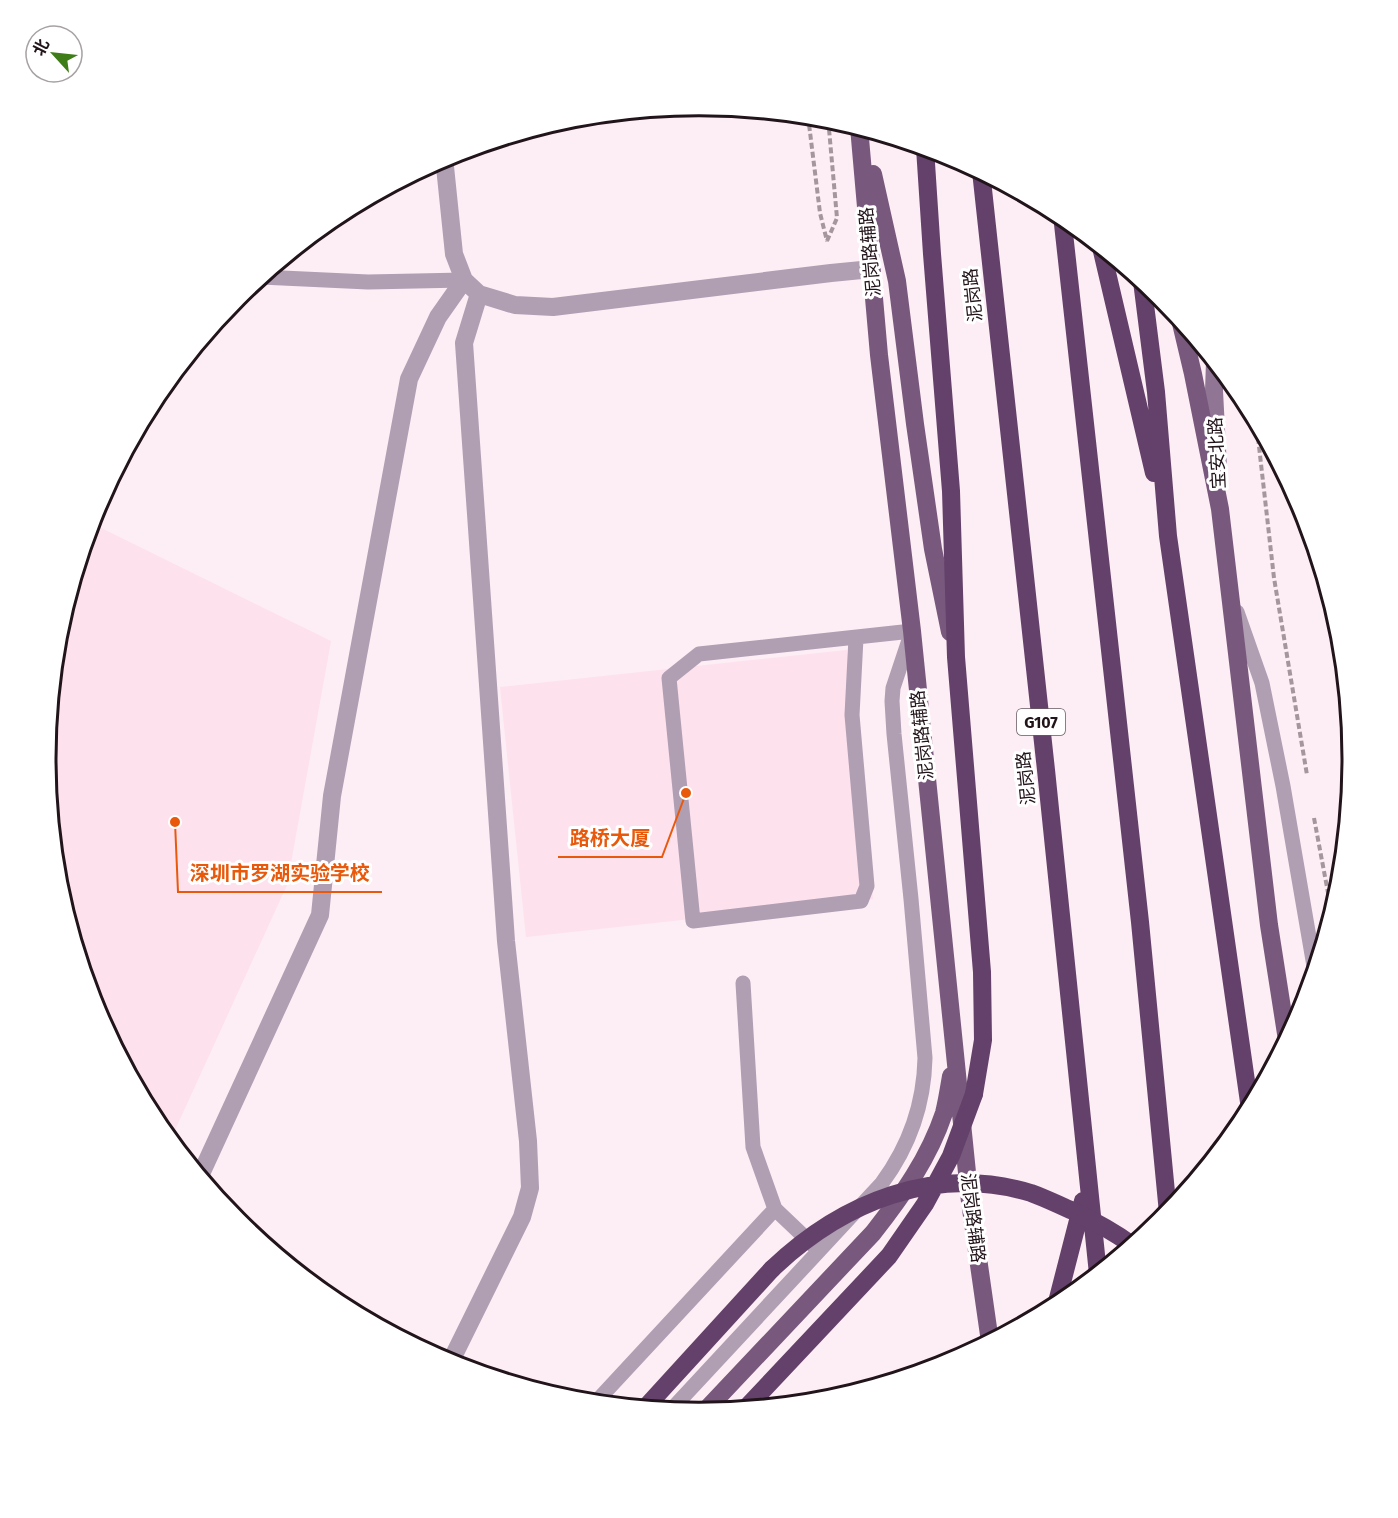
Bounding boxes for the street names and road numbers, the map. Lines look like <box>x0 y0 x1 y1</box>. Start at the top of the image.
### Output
street label: 泥岗路辅路 <box>855 206 885 298</box>
street label: 泥岗路 <box>959 267 987 323</box>
street label: 宝安北路 <box>1204 416 1230 490</box>
street label: 泥岗路辅路 <box>906 689 938 781</box>
road number: G107 <box>1017 709 1065 735</box>
street label: 泥岗路 <box>1012 750 1040 806</box>
street label: 泥岗路辅路 <box>957 1172 989 1264</box>

